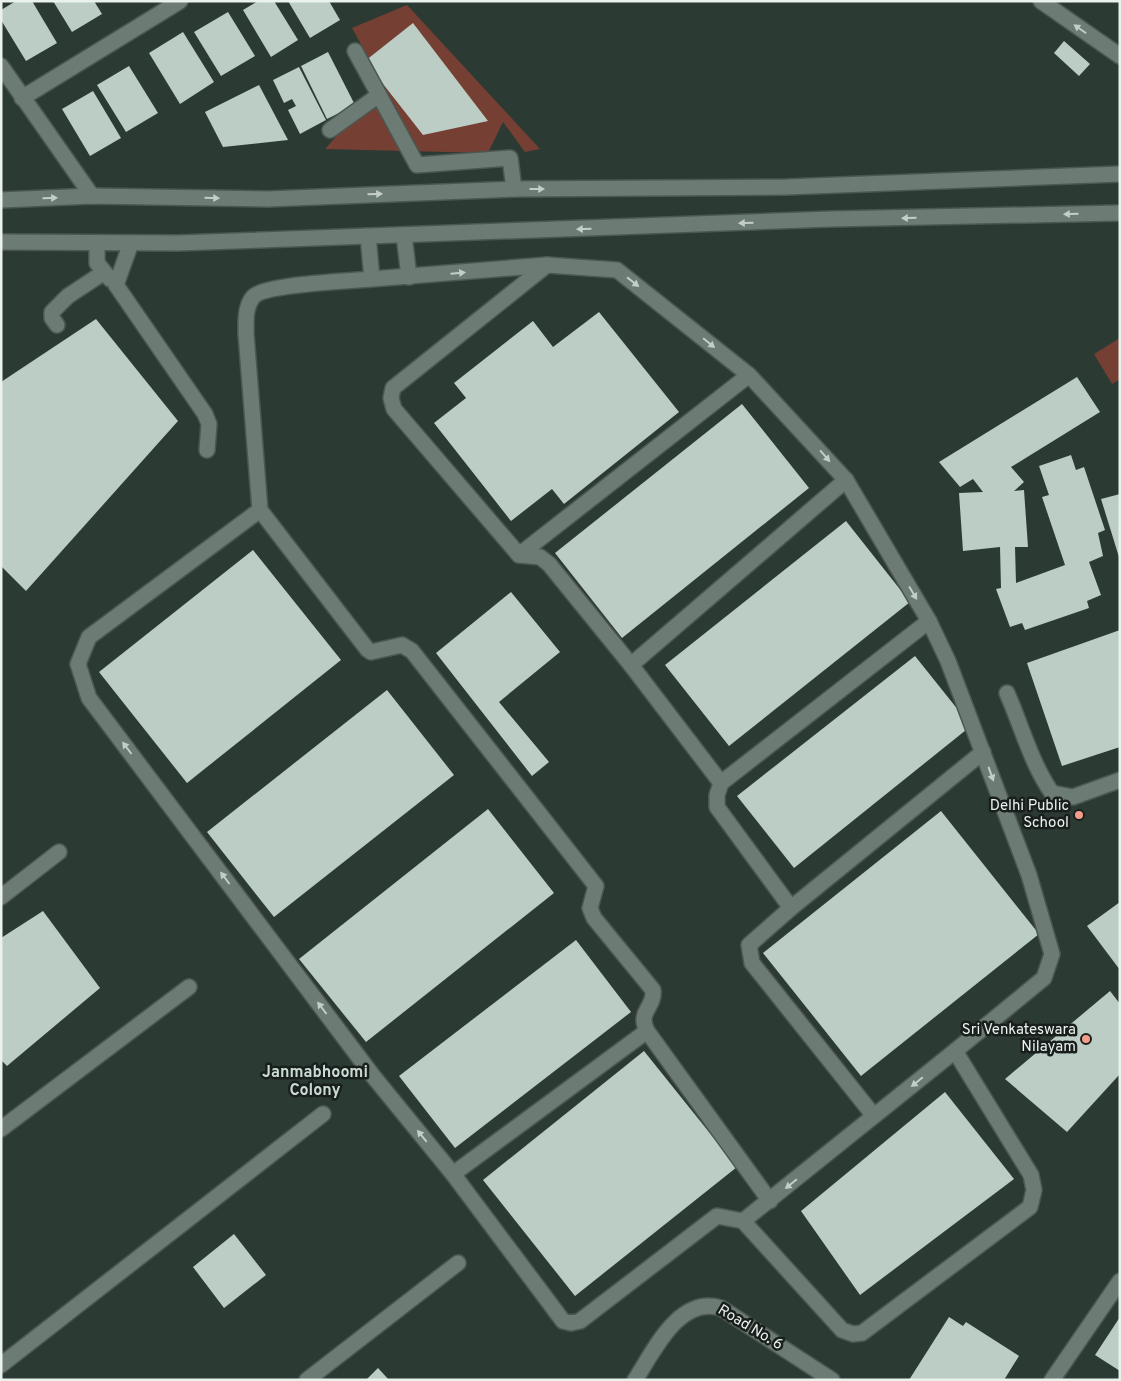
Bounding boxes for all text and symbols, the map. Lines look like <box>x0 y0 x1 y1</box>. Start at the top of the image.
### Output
one-way arrow <box>1074 24 1087 34</box>
one-way arrow <box>530 185 546 193</box>
one-way arrow <box>367 190 383 198</box>
one-way arrow <box>42 194 58 202</box>
one-way arrow <box>205 194 221 202</box>
one-way arrow <box>1063 211 1079 219</box>
one-way arrow <box>900 214 916 222</box>
one-way arrow <box>738 219 754 227</box>
one-way arrow <box>575 225 591 233</box>
one-way arrow <box>450 269 466 277</box>
one-way arrow <box>626 277 639 288</box>
one-way arrow <box>703 337 716 348</box>
one-way arrow <box>819 450 831 462</box>
one-way arrow <box>908 586 917 599</box>
one-way arrow <box>122 741 132 755</box>
one-way arrow <box>988 766 995 781</box>
place label: Delhi Public School <box>990 797 1069 833</box>
marker: Delhi Public School <box>1073 809 1085 821</box>
one-way arrow <box>219 872 230 885</box>
one-way arrow <box>317 1002 328 1015</box>
place label: Sri Venkateswara Nilayam <box>962 1021 1076 1057</box>
marker: Sri Venkateswara Nilayam <box>1080 1033 1092 1045</box>
district label: Janmabhoomi Colony <box>262 1063 368 1101</box>
one-way arrow <box>911 1076 924 1087</box>
one-way arrow <box>417 1130 428 1143</box>
one-way arrow <box>785 1178 798 1189</box>
street label: Road No. 6 <box>714 1301 786 1355</box>

